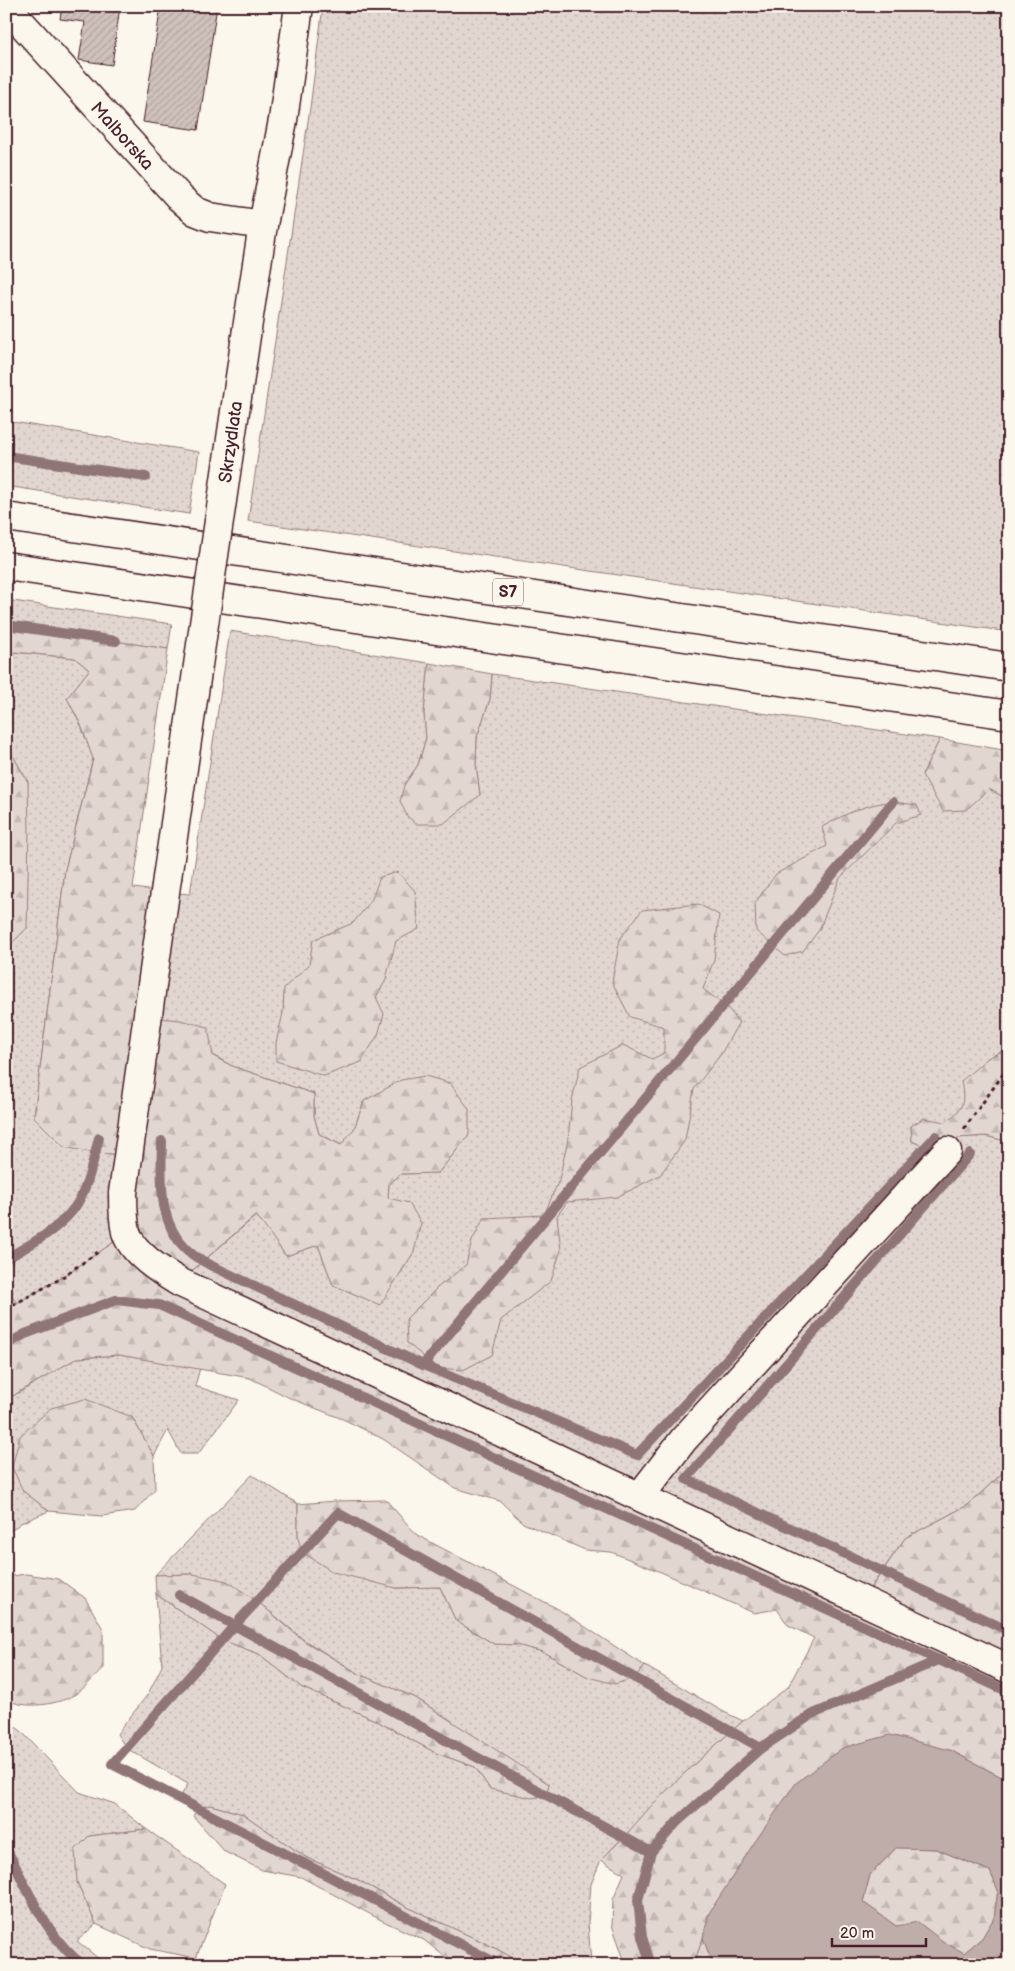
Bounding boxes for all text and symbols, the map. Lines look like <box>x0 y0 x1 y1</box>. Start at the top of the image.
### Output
street label: Malborska <box>86 98 158 174</box>
street label: Skrzydlata <box>215 400 247 484</box>
road number: S7 <box>493 578 523 606</box>
scale bar <box>832 1916 926 1948</box>
text: 20 m <box>840 1924 874 1943</box>

